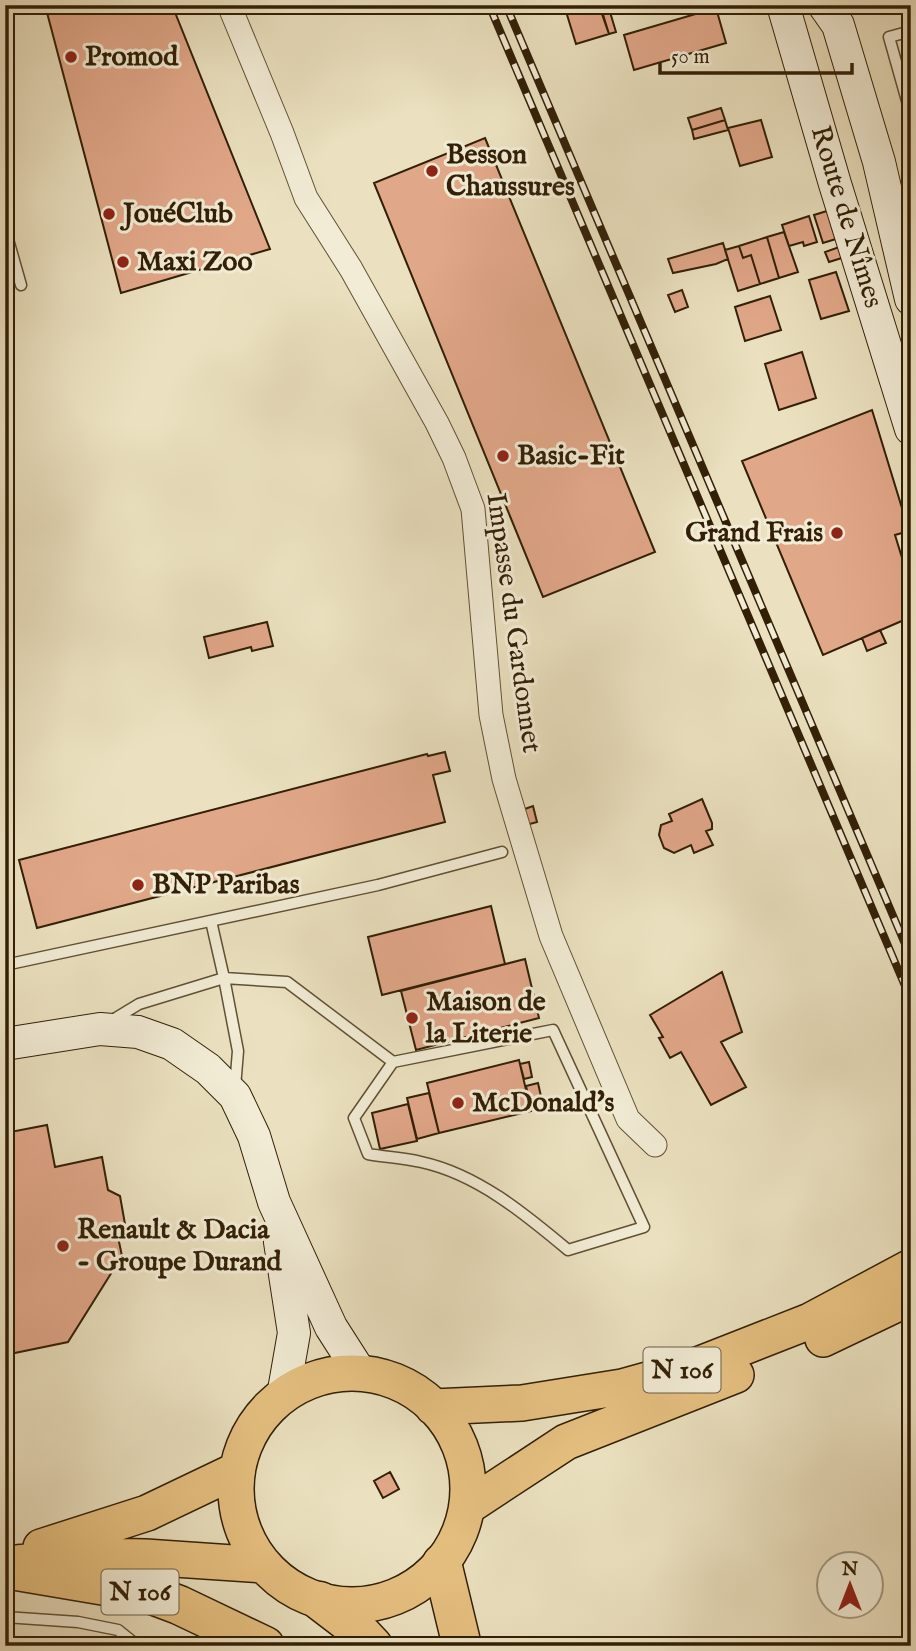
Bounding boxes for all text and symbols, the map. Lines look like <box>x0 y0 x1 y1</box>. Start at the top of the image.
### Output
scale bar <box>660 32 853 76</box>
place label: Promod <box>85 40 179 75</box>
text: 50 m <box>671 44 710 71</box>
marker: Promod <box>63 49 79 65</box>
street label: Route de Nîmes <box>802 122 890 312</box>
place label: Besson Chaussures <box>446 138 575 205</box>
marker: Besson Chaussures <box>424 163 440 179</box>
place label: JouéClub <box>119 197 233 232</box>
marker: JouéClub <box>101 206 117 222</box>
place label: Maxi Zoo <box>137 245 253 280</box>
marker: Maxi Zoo <box>115 254 131 270</box>
place label: Basic-Fit <box>517 439 625 474</box>
marker: Basic-Fit <box>495 448 511 464</box>
street label: Impasse du Gardonnet <box>477 491 549 756</box>
place label: Grand Frais <box>685 516 823 551</box>
marker: Grand Frais <box>829 525 845 541</box>
place label: BNP Paribas <box>152 868 300 903</box>
marker: BNP Paribas <box>130 877 146 893</box>
place label: Maison de la Literie <box>425 985 546 1052</box>
marker: Maison de la Literie <box>404 1010 420 1026</box>
place label: McDonald's <box>472 1086 615 1121</box>
marker: McDonald's <box>450 1095 466 1111</box>
place label: Renault & Dacia - Groupe Durand <box>77 1213 283 1280</box>
marker: Renault & Dacia - Groupe Durand <box>55 1238 71 1254</box>
road number: N 106 <box>644 1348 720 1392</box>
north arrow <box>814 1550 884 1620</box>
text: N <box>841 1558 859 1582</box>
road number: N 106 <box>102 1569 178 1614</box>

